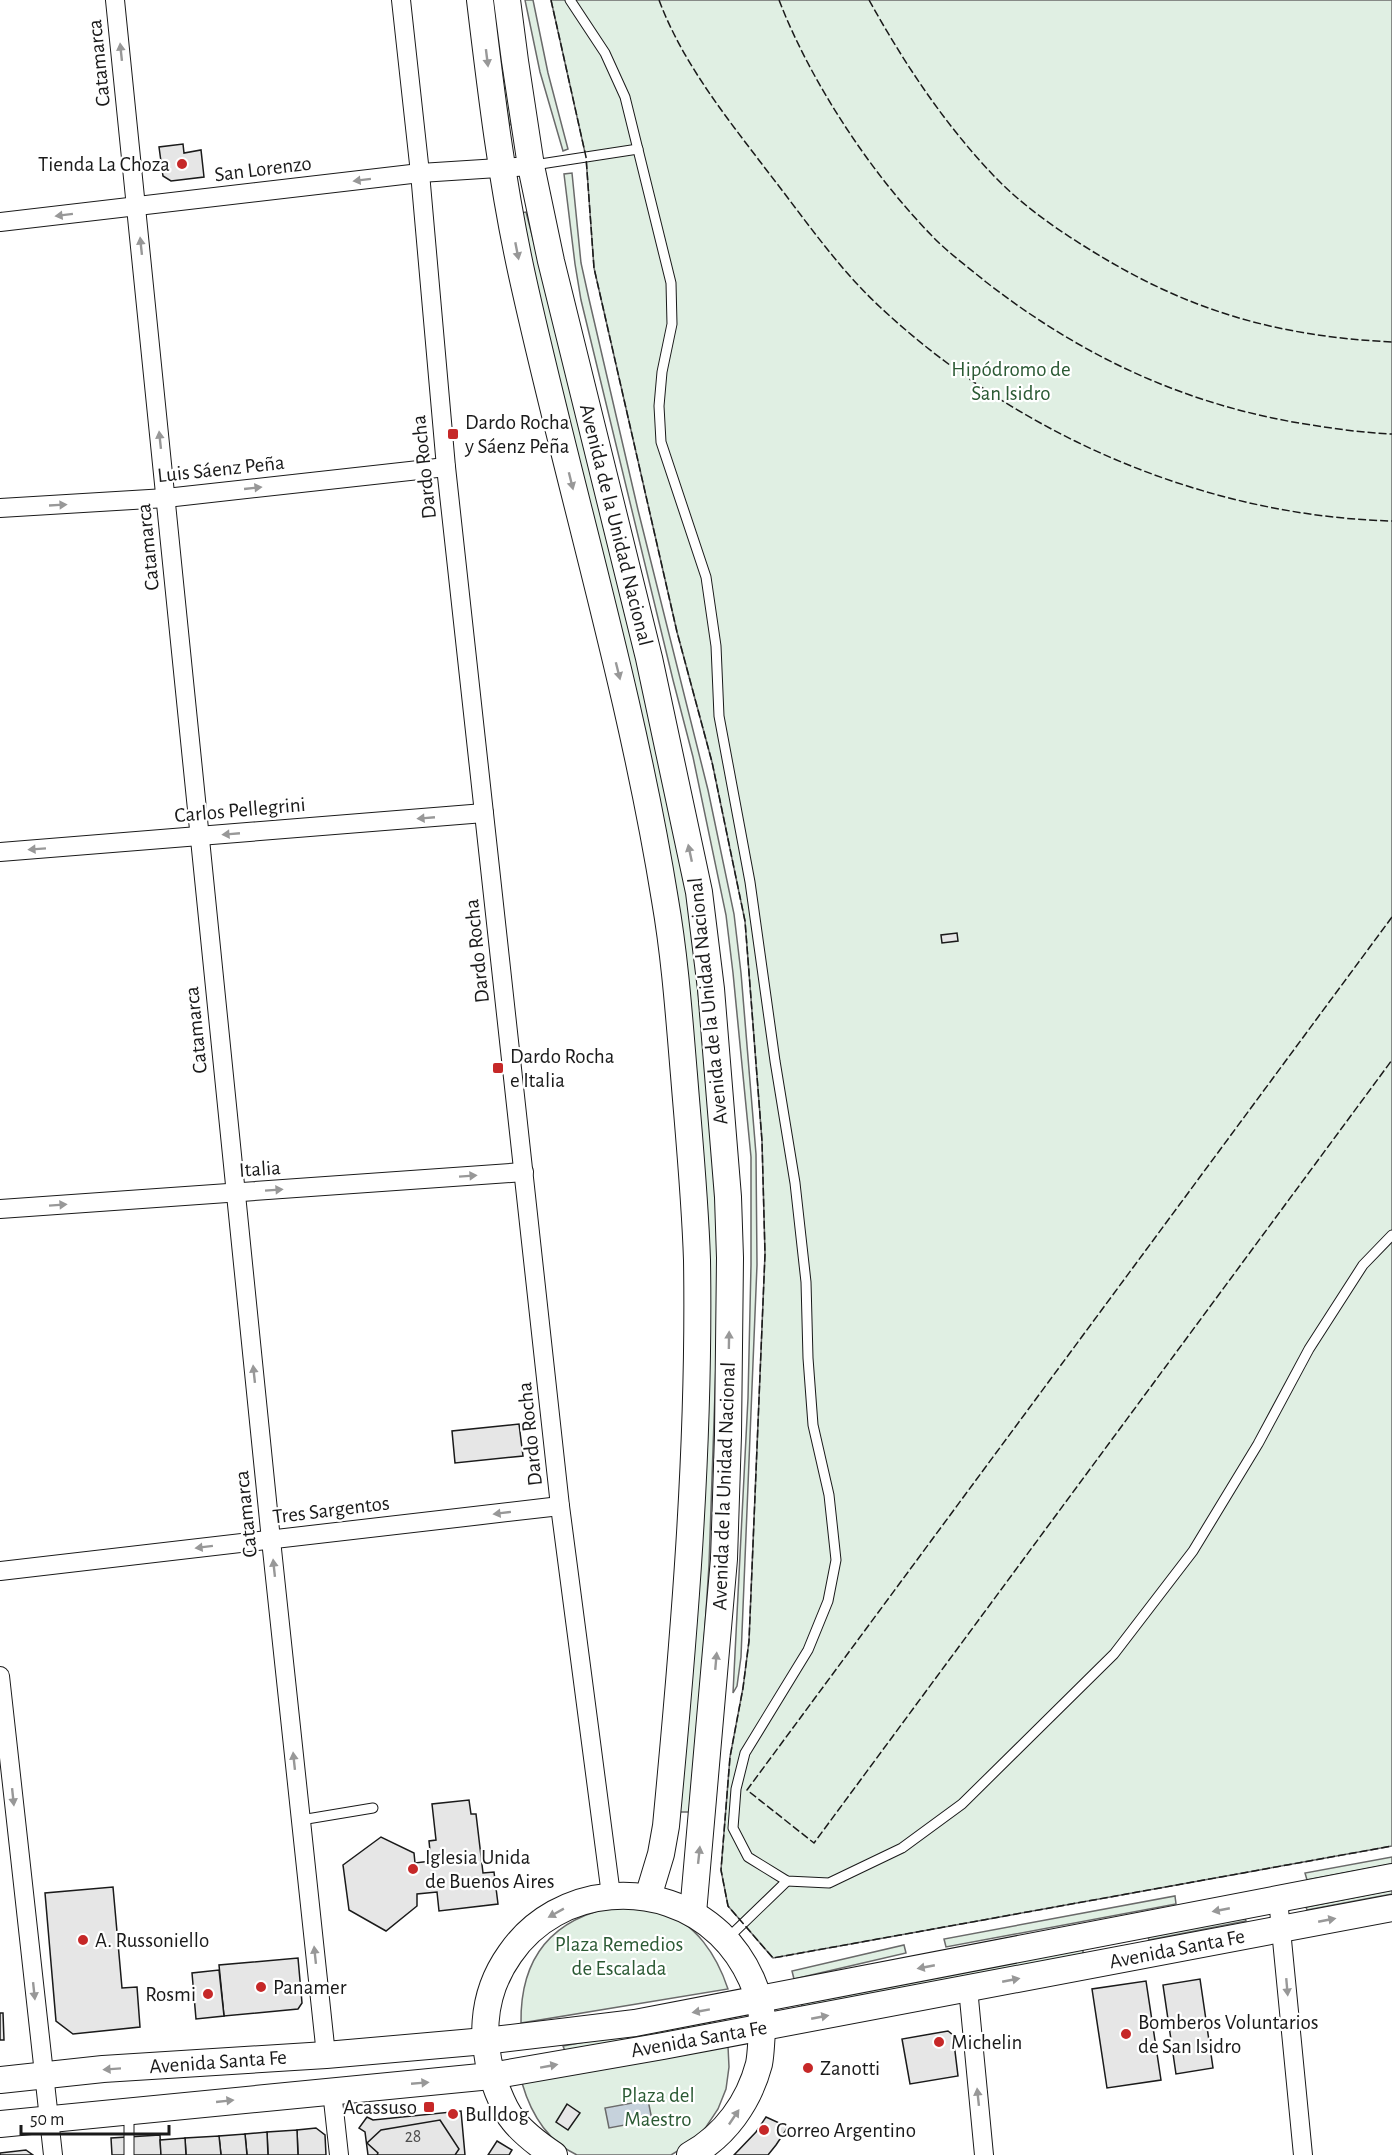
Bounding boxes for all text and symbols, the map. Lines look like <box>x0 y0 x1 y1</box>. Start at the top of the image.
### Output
street label: Catamarca <box>84 18 114 108</box>
one-way arrow <box>116 42 126 61</box>
one-way arrow <box>482 49 492 68</box>
street label: San Lorenzo <box>213 153 313 185</box>
place label: Tienda La Choza <box>38 154 170 175</box>
marker: Tienda La Choza <box>175 157 189 171</box>
one-way arrow <box>353 175 372 184</box>
one-way arrow <box>55 210 74 220</box>
one-way arrow <box>136 236 146 255</box>
one-way arrow <box>513 241 522 260</box>
park label: Hipódromo de San Isidro <box>951 359 1071 404</box>
street label: Avenida de la Unidad Nacional <box>576 402 656 648</box>
place label: Dardo Rocha y Sáenz Peña <box>464 412 570 457</box>
street label: Dardo Rocha <box>408 414 440 520</box>
marker: Dardo Rocha y Sáenz Peña <box>446 427 460 441</box>
one-way arrow <box>155 430 165 449</box>
street label: Luis Sáenz Peña <box>156 452 286 486</box>
one-way arrow <box>566 472 576 491</box>
one-way arrow <box>243 484 262 493</box>
one-way arrow <box>49 500 68 509</box>
street label: Catamarca <box>133 502 163 592</box>
one-way arrow <box>613 662 623 680</box>
street label: Carlos Pellegrini <box>174 794 306 826</box>
one-way arrow <box>416 813 435 823</box>
one-way arrow <box>222 829 241 839</box>
one-way arrow <box>28 844 47 854</box>
one-way arrow <box>685 844 695 863</box>
street label: Avenida de la Unidad Nacional <box>685 876 731 1126</box>
street label: Dardo Rocha <box>461 898 493 1004</box>
street label: Catamarca <box>181 985 211 1075</box>
place label: Dardo Rocha e Italia <box>510 1046 615 1091</box>
marker: Dardo Rocha e Italia <box>491 1061 505 1075</box>
street label: Italia <box>238 1157 282 1181</box>
one-way arrow <box>459 1171 478 1181</box>
one-way arrow <box>264 1185 283 1195</box>
one-way arrow <box>49 1201 68 1210</box>
one-way arrow <box>725 1330 734 1349</box>
street label: Avenida de la Unidad Nacional <box>709 1361 739 1611</box>
one-way arrow <box>249 1364 259 1383</box>
street label: Dardo Rocha <box>514 1381 546 1487</box>
street label: Catamarca <box>231 1469 261 1559</box>
street label: Tres Sargentos <box>271 1492 391 1528</box>
one-way arrow <box>492 1508 511 1517</box>
one-way arrow <box>195 1543 214 1552</box>
one-way arrow <box>269 1558 279 1577</box>
one-way arrow <box>711 1651 721 1670</box>
one-way arrow <box>290 1752 299 1771</box>
one-way arrow <box>8 1787 18 1806</box>
one-way arrow <box>694 1845 704 1864</box>
place label: Iglesia Unida de Buenos Aires <box>425 1847 555 1892</box>
marker: Iglesia Unida de Buenos Aires <box>406 1862 420 1876</box>
one-way arrow <box>1211 1906 1230 1915</box>
one-way arrow <box>548 1908 564 1919</box>
one-way arrow <box>1317 1915 1336 1924</box>
street label: Avenida Santa Fe <box>1107 1926 1247 1972</box>
place label: A. Russoniello <box>95 1930 209 1951</box>
marker: A. Russoniello <box>76 1933 90 1947</box>
park label: Plaza Remedios de Escalada <box>555 1934 683 1979</box>
one-way arrow <box>310 1946 320 1965</box>
one-way arrow <box>917 1963 936 1972</box>
one-way arrow <box>1002 1975 1021 1984</box>
place label: Panamer <box>273 1977 347 1998</box>
one-way arrow <box>1282 1977 1292 1996</box>
marker: Panamer <box>254 1980 268 1994</box>
one-way arrow <box>29 1981 39 2000</box>
place label: Rosmi <box>145 1984 196 2005</box>
marker: Rosmi <box>201 1987 215 2001</box>
one-way arrow <box>691 2006 710 2015</box>
one-way arrow <box>810 2012 829 2021</box>
place label: Bomberos Voluntarios de San Isidro <box>1138 2012 1319 2057</box>
street label: Avenida Santa Fe <box>629 2017 769 2061</box>
marker: Bomberos Voluntarios de San Isidro <box>1119 2027 1133 2041</box>
place label: Michelin <box>951 2032 1022 2053</box>
marker: Michelin <box>932 2035 946 2049</box>
street label: Avenida Santa Fe <box>149 2047 287 2077</box>
place label: Zanotti <box>820 2058 880 2079</box>
one-way arrow <box>540 2061 559 2070</box>
marker: Zanotti <box>801 2061 815 2075</box>
one-way arrow <box>103 2064 122 2073</box>
one-way arrow <box>410 2078 429 2088</box>
park label: Plaza del Maestro <box>621 2085 695 2130</box>
one-way arrow <box>973 2087 983 2106</box>
one-way arrow <box>216 2096 235 2106</box>
place label: Acassuso <box>343 2097 417 2118</box>
scale bar <box>21 2098 170 2136</box>
marker: Acassuso <box>422 2100 436 2114</box>
place label: Bulldog <box>465 2104 530 2125</box>
marker: Bulldog <box>446 2107 460 2121</box>
one-way arrow <box>728 2109 739 2125</box>
text: 50 m <box>30 2111 64 2129</box>
place label: Correo Argentino <box>776 2120 916 2141</box>
marker: Correo Argentino <box>757 2123 771 2137</box>
house number: 28 <box>405 2128 421 2146</box>

